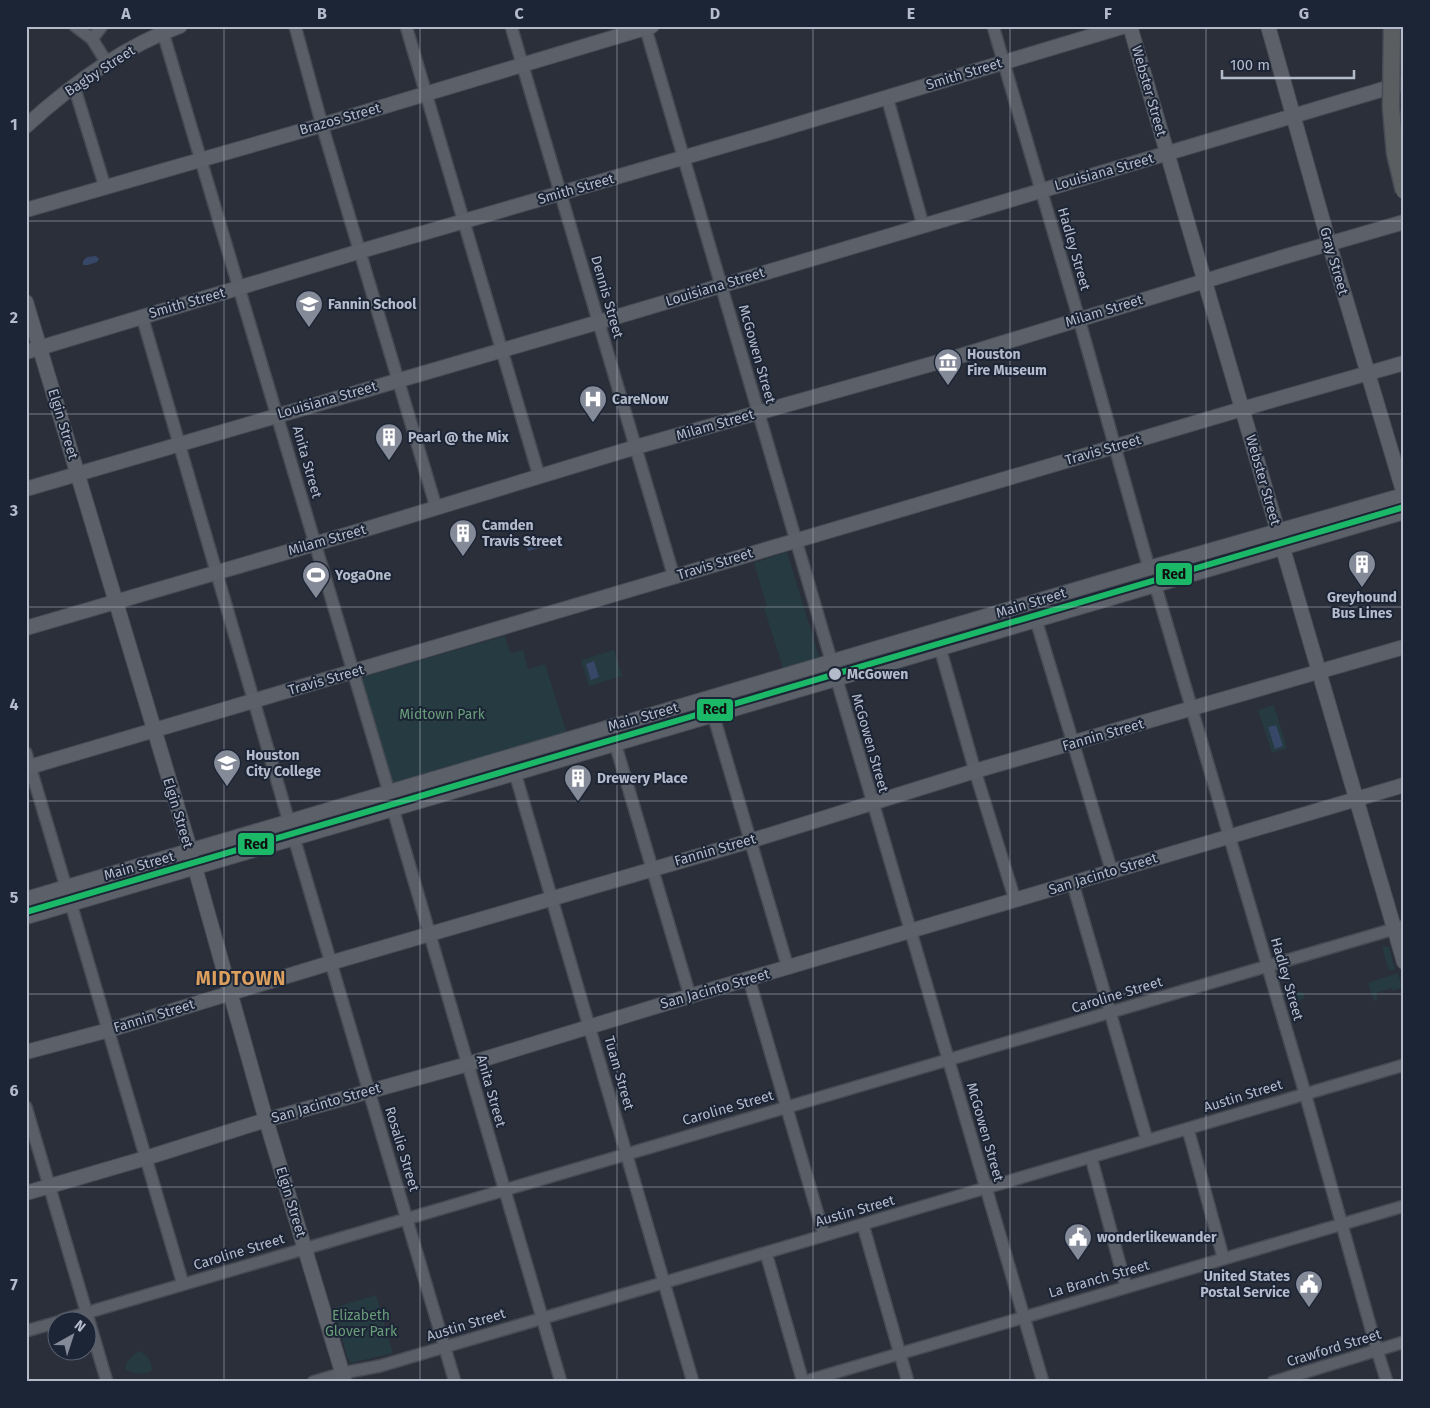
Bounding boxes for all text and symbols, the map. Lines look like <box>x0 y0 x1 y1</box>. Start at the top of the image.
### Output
text: A <box>120 4 131 23</box>
text: B <box>317 4 327 23</box>
text: C <box>514 4 524 23</box>
text: D <box>710 4 720 23</box>
text: E <box>907 4 915 23</box>
text: F <box>1104 4 1112 23</box>
text: G <box>1299 4 1309 23</box>
street label: Bagby Street <box>62 42 139 100</box>
street label: Webster Street <box>1128 44 1170 139</box>
scale bar <box>1222 48 1355 80</box>
street label: Smith Street <box>924 54 1005 94</box>
text: 100 m <box>1230 56 1270 74</box>
street label: Brazos Street <box>298 99 383 139</box>
text: 1 <box>10 115 18 134</box>
street label: Louisiana Street <box>1052 149 1157 194</box>
street label: Smith Street <box>536 170 617 208</box>
street label: Hadley Street <box>1054 205 1094 293</box>
street label: Gray Street <box>1316 225 1352 298</box>
street label: Dennis Street <box>587 254 627 341</box>
street label: Louisiana Street <box>663 264 767 310</box>
street label: Smith Street <box>147 284 228 322</box>
school or university icon: Fannin School <box>294 289 324 328</box>
street label: Milam Street <box>1063 291 1146 331</box>
place label: Fannin School <box>328 296 417 313</box>
street label: McGowen Street <box>735 303 780 406</box>
text: 2 <box>10 308 18 327</box>
place label: Houston Fire Museum <box>967 346 1047 379</box>
museum icon: Houston Fire Museum <box>933 347 963 386</box>
street label: Louisiana Street <box>275 377 380 422</box>
hospital icon: CareNow <box>578 384 608 423</box>
street label: Elgin Street <box>44 387 82 462</box>
place label: CareNow <box>612 391 669 408</box>
street label: Milam Street <box>674 406 757 444</box>
building icon: Pearl @ the Mix <box>374 422 404 461</box>
street label: Anita Street <box>289 424 326 501</box>
place label: Pearl @ the Mix <box>408 429 509 446</box>
street label: Travis Street <box>1063 431 1144 469</box>
street label: Webster Street <box>1242 433 1284 528</box>
text: 3 <box>9 501 18 520</box>
place label: Camden Travis Street <box>482 517 563 550</box>
building icon: Camden Travis Street <box>448 518 478 557</box>
street label: Milam Street <box>286 521 369 559</box>
street label: Travis Street <box>675 544 756 584</box>
building icon: Greyhound Bus Lines <box>1347 549 1377 588</box>
sports icon: YogaOne <box>301 560 331 599</box>
line badge: Red <box>1155 562 1193 586</box>
text: Red <box>1162 566 1186 583</box>
place label: YogaOne <box>334 567 391 584</box>
street label: Main Street <box>994 584 1069 622</box>
place label: Greyhound Bus Lines <box>1327 589 1397 622</box>
street label: Travis Street <box>286 661 367 699</box>
marker: McGowen <box>827 666 843 682</box>
place label: McGowen <box>847 666 908 683</box>
street label: McGowen Street <box>848 692 893 795</box>
text: 4 <box>9 695 19 714</box>
line badge: Red <box>696 698 734 722</box>
street label: Main Street <box>606 699 681 735</box>
text: Red <box>703 701 727 718</box>
park label: Midtown Park <box>399 706 486 723</box>
street label: Fannin Street <box>1060 715 1147 755</box>
place label: Houston City College <box>246 747 321 780</box>
school or university icon: Houston City College <box>212 748 242 787</box>
building icon: Drewery Place <box>563 763 593 802</box>
place label: Drewery Place <box>597 770 688 787</box>
street label: Elgin Street <box>159 776 197 851</box>
street label: Fannin Street <box>672 830 759 870</box>
line badge: Red <box>237 832 275 856</box>
text: Red <box>244 836 268 853</box>
street label: Main Street <box>102 848 177 884</box>
street label: San Jacinto Street <box>1047 849 1160 899</box>
text: 5 <box>10 888 19 907</box>
street label: Hadley Street <box>1267 935 1307 1023</box>
street label: San Jacinto Street <box>659 965 772 1013</box>
district label: MIDTOWN <box>196 967 286 990</box>
street label: Caroline Street <box>1070 973 1165 1017</box>
street label: Fannin Street <box>111 995 198 1036</box>
street label: Tuam Street <box>600 1034 638 1113</box>
street label: Anita Street <box>473 1053 510 1130</box>
street label: Austin Street <box>1201 1076 1285 1116</box>
street label: San Jacinto Street <box>270 1079 383 1127</box>
text: 6 <box>9 1081 19 1100</box>
street label: McGowen Street <box>963 1081 1008 1184</box>
street label: Caroline Street <box>680 1087 776 1129</box>
street label: Rosalie Street <box>381 1105 423 1194</box>
street label: Elgin Street <box>272 1165 310 1240</box>
street label: Austin Street <box>813 1191 897 1230</box>
public building icon: wonderlikewander <box>1063 1222 1093 1261</box>
place label: wonderlikewander <box>1097 1229 1217 1246</box>
street label: Caroline Street <box>192 1230 287 1274</box>
street label: La Branch Street <box>1047 1256 1152 1302</box>
place label: United States Postal Service <box>1200 1268 1290 1301</box>
public building icon: United States Postal Service <box>1294 1269 1324 1308</box>
text: 7 <box>10 1275 18 1294</box>
street label: Austin Street <box>424 1305 508 1345</box>
park label: Elizabeth Glover Park <box>325 1307 398 1340</box>
north arrow <box>48 1310 98 1360</box>
text: N <box>71 1317 89 1336</box>
street label: Crawford Street <box>1285 1325 1384 1370</box>

